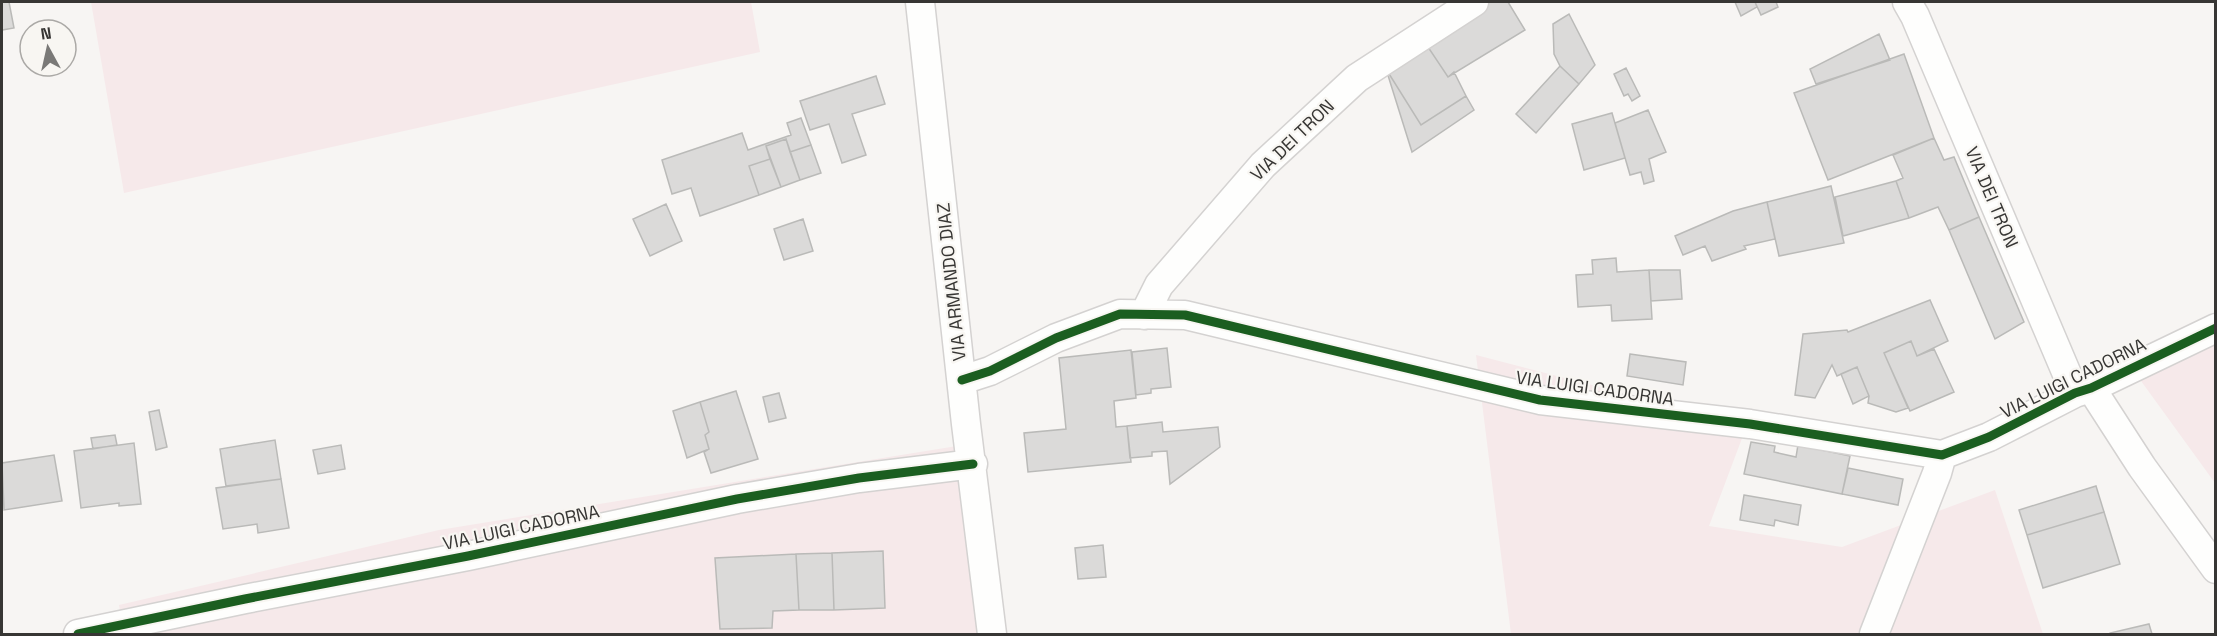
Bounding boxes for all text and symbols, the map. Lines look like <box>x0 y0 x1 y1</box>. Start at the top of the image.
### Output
north arrow <box>18 18 78 78</box>
text: N <box>39 22 53 45</box>
street label: VIA DEI TRON <box>1245 94 1339 186</box>
street label: VIA DEI TRON <box>1960 143 2024 251</box>
street label: VIA ARMANDO DIAZ <box>931 202 971 362</box>
street label: VIA LUIGI CADORNA <box>1996 333 2150 423</box>
street label: VIA LUIGI CADORNA <box>1514 366 1676 410</box>
street label: VIA LUIGI CADORNA <box>441 499 601 555</box>

